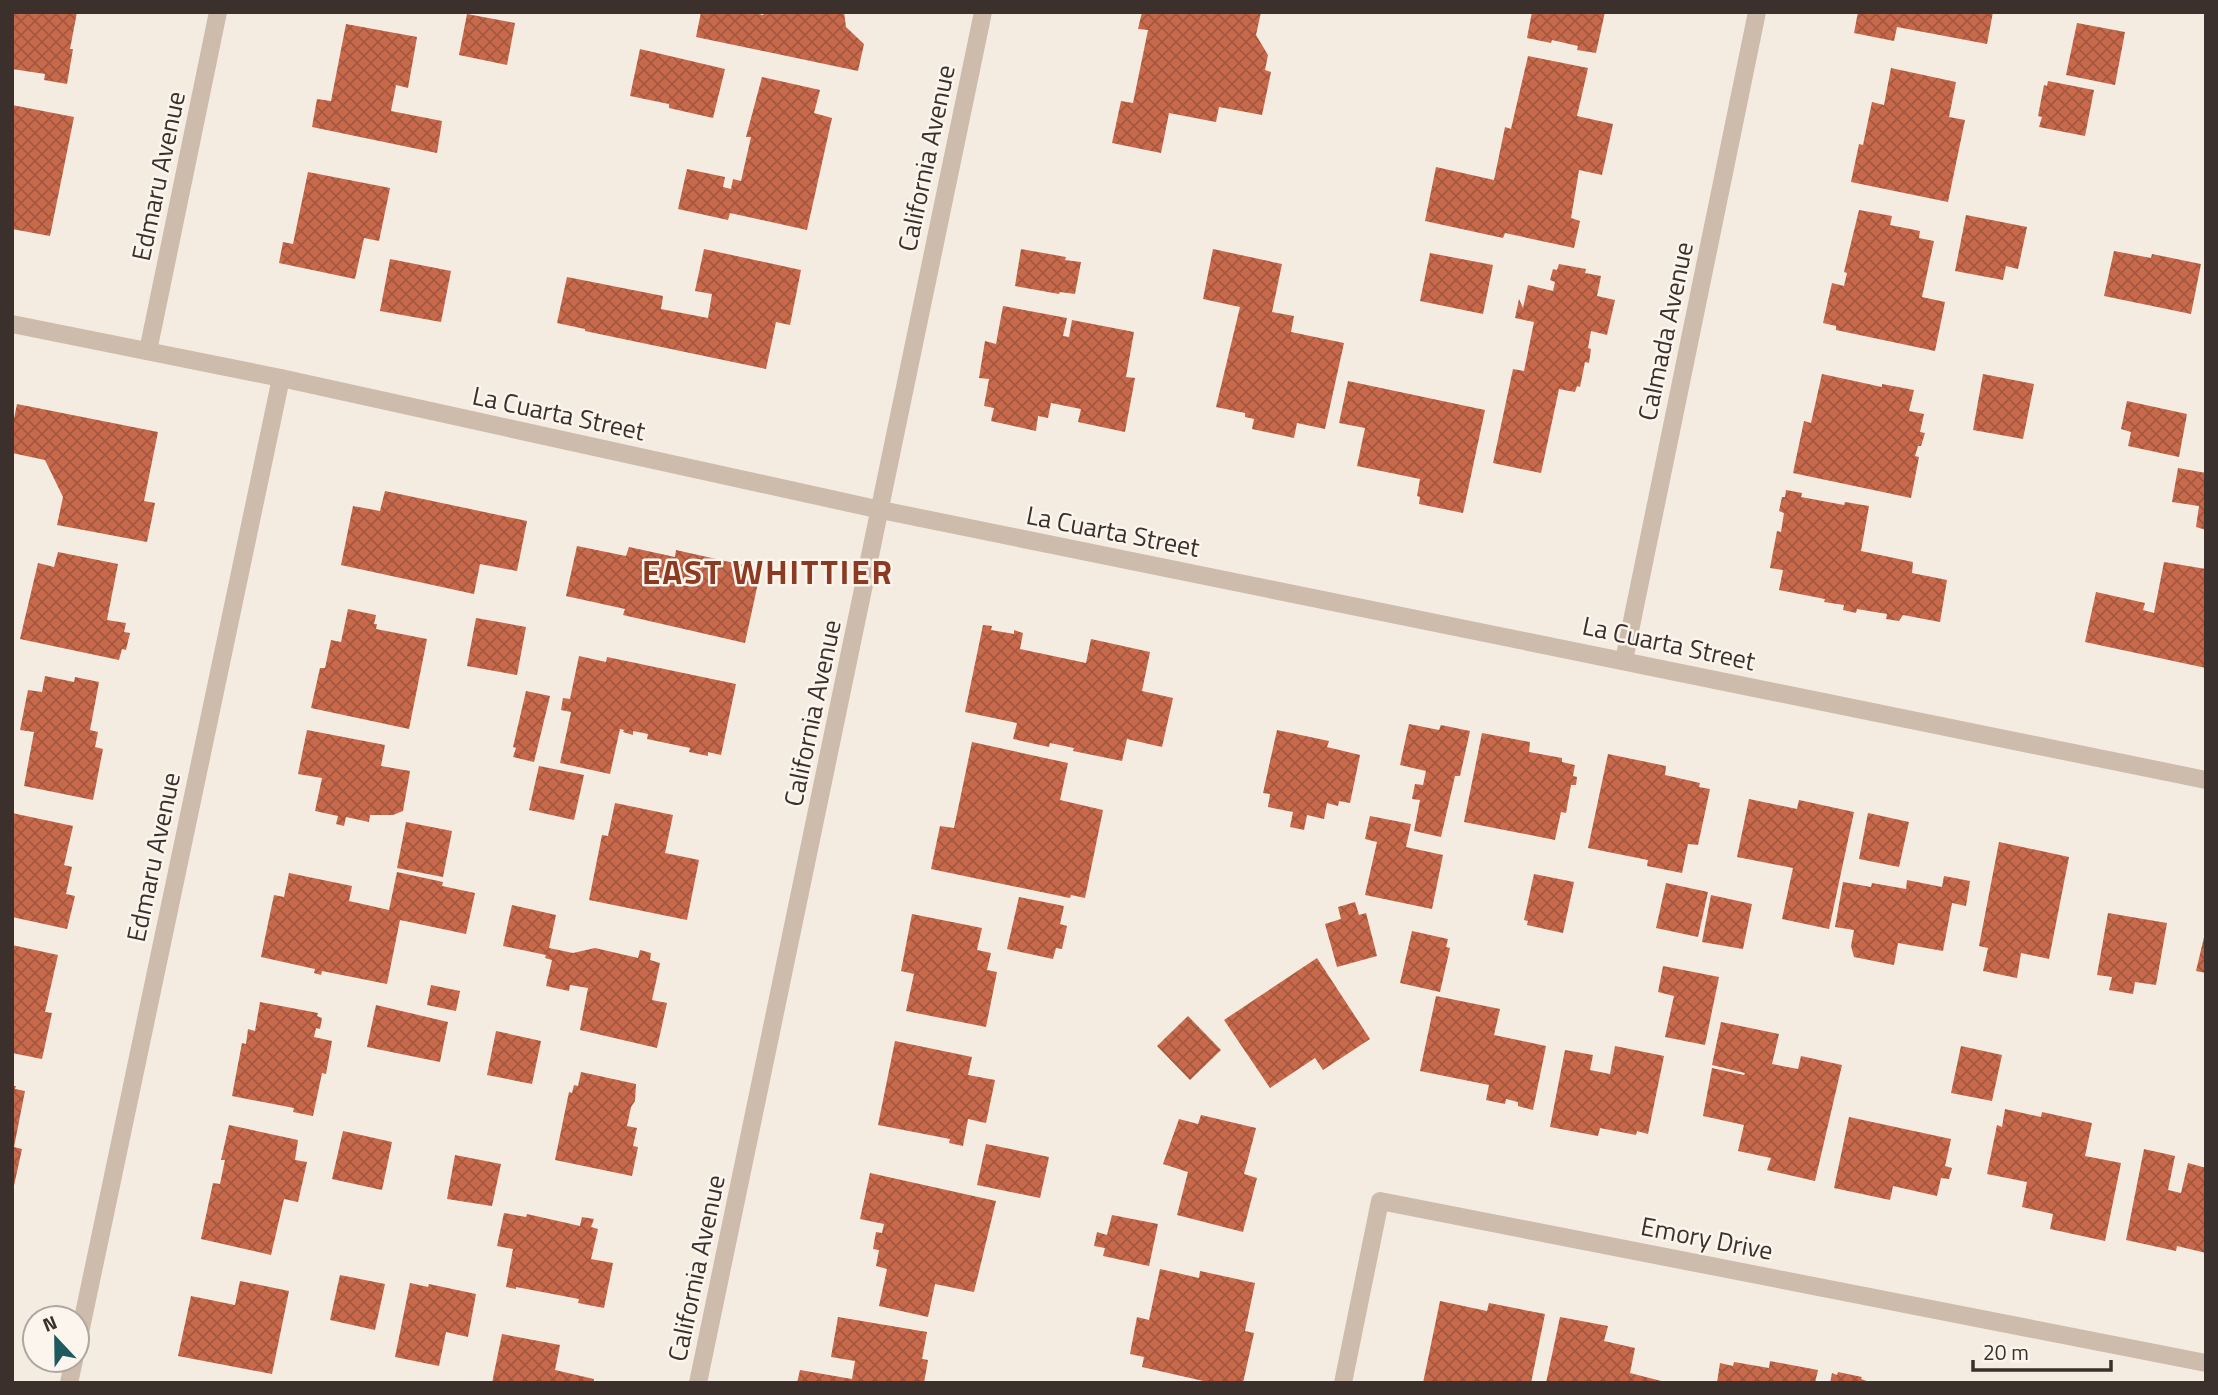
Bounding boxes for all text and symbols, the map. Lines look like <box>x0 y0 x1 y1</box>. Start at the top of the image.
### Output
street label: California Avenue <box>887 61 965 255</box>
street label: Edmaru Avenue <box>121 88 195 264</box>
street label: Calmada Avenue <box>1627 238 1703 424</box>
street label: La Cuarta Street <box>469 376 649 450</box>
street label: La Cuarta Street <box>1023 495 1203 567</box>
district label: EAST WHITTIER <box>642 547 894 597</box>
street label: La Cuarta Street <box>1579 606 1759 680</box>
street label: California Avenue <box>773 616 851 810</box>
street label: Edmaru Avenue <box>116 769 190 945</box>
street label: California Avenue <box>657 1171 735 1365</box>
street label: Emory Drive <box>1638 1206 1776 1270</box>
north arrow <box>21 1304 91 1374</box>
text: N <box>38 1307 61 1339</box>
scale bar <box>1973 1328 2111 1372</box>
text: 20 m <box>1983 1336 2029 1368</box>

